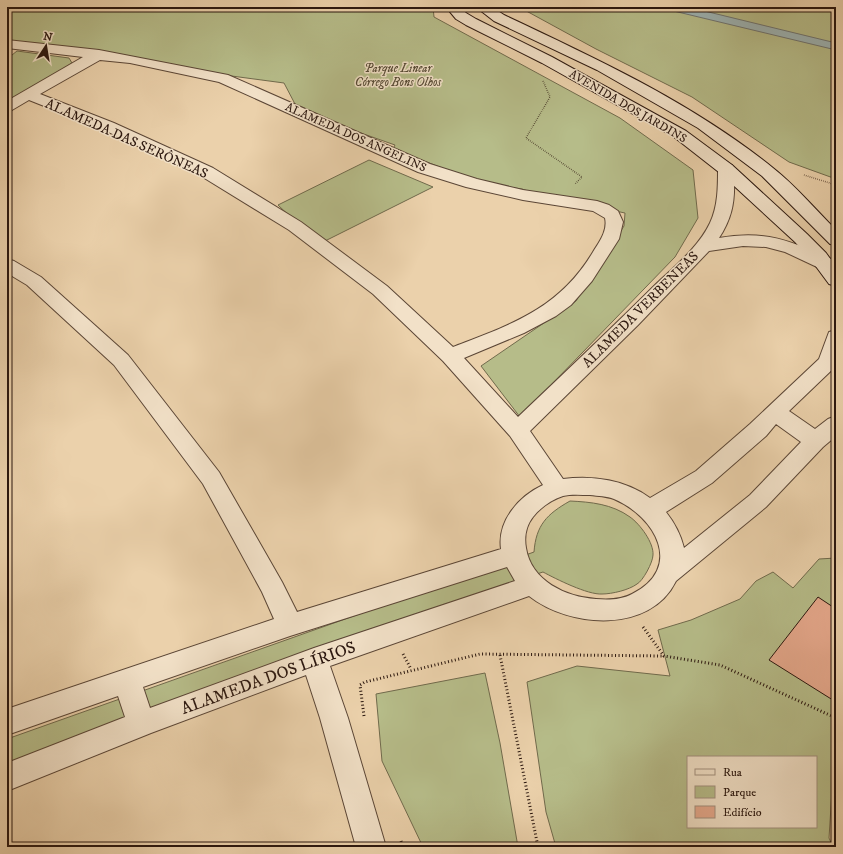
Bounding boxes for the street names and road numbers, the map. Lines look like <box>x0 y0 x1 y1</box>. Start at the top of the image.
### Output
street label: AVENIDA DOS JARDINS <box>566 67 689 146</box>
street label: ALAMEDA DAS SERÔNEAS <box>42 95 211 183</box>
street label: ALAMEDA DOS ANGELINS <box>283 100 429 175</box>
street label: ALAMEDA VERBENEAS <box>579 248 703 372</box>
street label: ALAMEDA DOS LÍRIOS <box>178 635 359 720</box>

